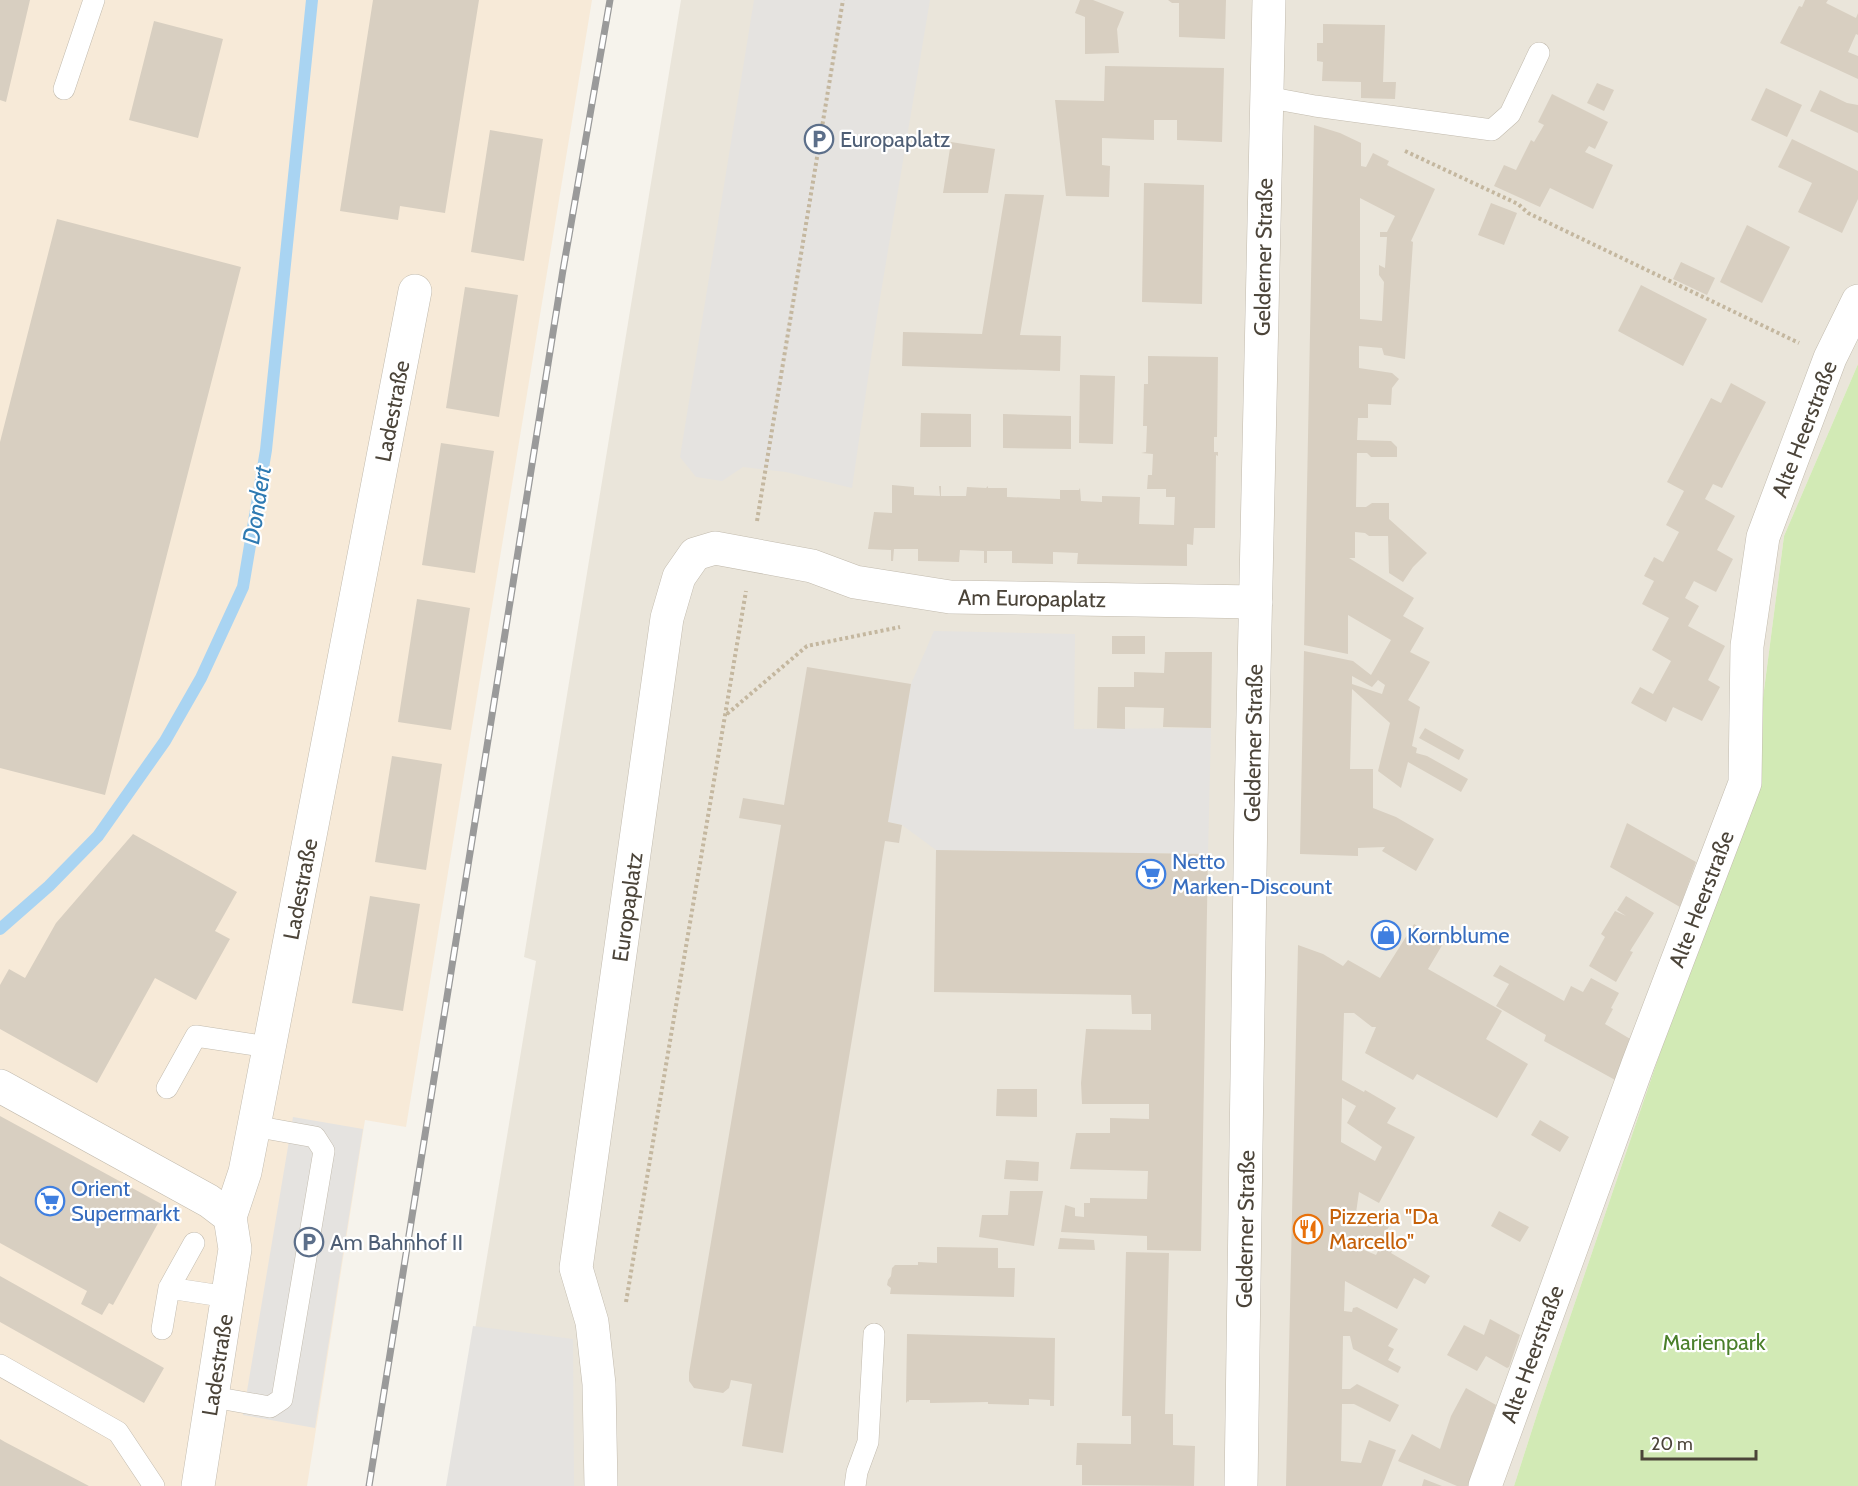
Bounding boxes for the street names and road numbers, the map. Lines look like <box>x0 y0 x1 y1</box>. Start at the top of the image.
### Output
street label: Gelderner Straße <box>1249 178 1278 336</box>
street label: Alte Heerstraße <box>1766 357 1843 501</box>
street label: Ladestraße <box>369 358 416 464</box>
street label: Am Europaplatz <box>958 584 1106 613</box>
street label: Gelderner Straße <box>1239 664 1268 822</box>
street label: Alte Heerstraße <box>1663 827 1740 971</box>
street label: Ladestraße <box>277 836 324 942</box>
street label: Europaplatz <box>606 850 649 964</box>
street label: Gelderner Straße <box>1231 1150 1260 1308</box>
street label: Alte Heerstraße <box>1495 1282 1570 1427</box>
street label: Ladestraße <box>196 1312 239 1418</box>

